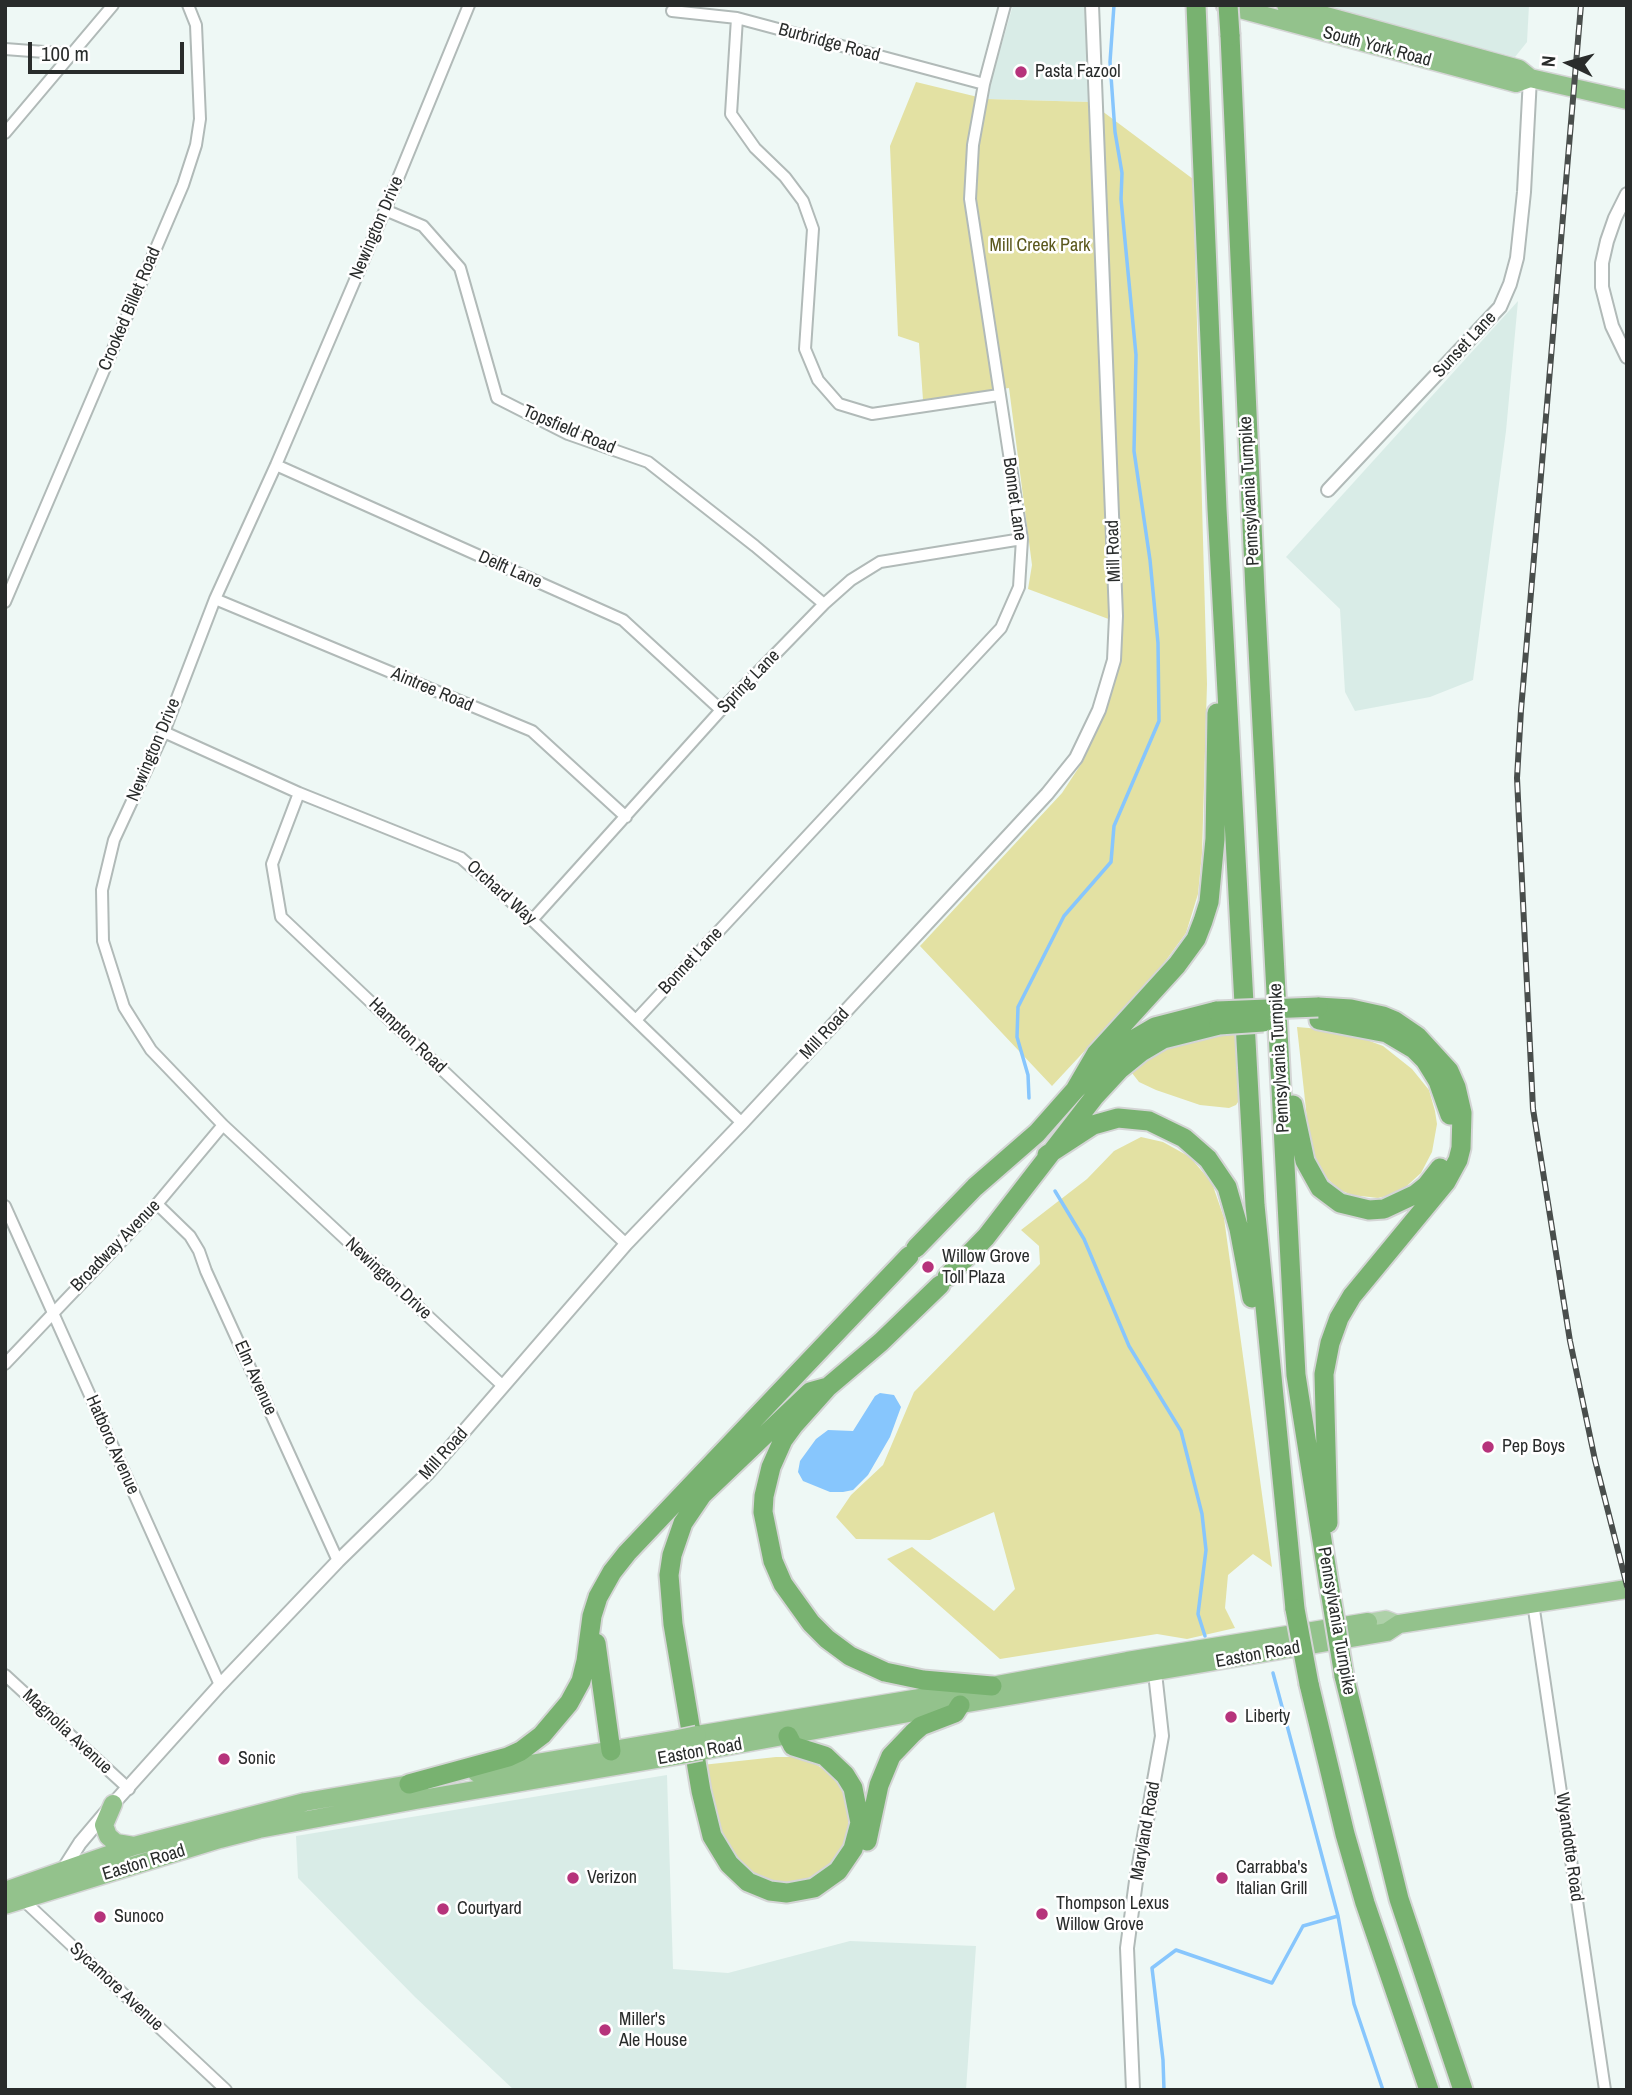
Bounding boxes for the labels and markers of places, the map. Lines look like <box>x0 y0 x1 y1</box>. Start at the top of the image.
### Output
place label: Pasta Fazool <box>1035 61 1120 83</box>
marker: Pasta Fazool <box>1013 64 1029 80</box>
place label: Willow Grove Toll Plaza <box>942 1246 1030 1288</box>
marker: Willow Grove Toll Plaza <box>920 1259 936 1275</box>
place label: Pep Boys <box>1502 1436 1565 1458</box>
marker: Pep Boys <box>1480 1439 1496 1455</box>
place label: Liberty <box>1245 1706 1290 1728</box>
marker: Liberty <box>1223 1709 1239 1725</box>
place label: Sonic <box>238 1748 276 1770</box>
marker: Sonic <box>216 1751 232 1767</box>
place label: Carrabba's Italian Grill <box>1236 1857 1308 1899</box>
place label: Verizon <box>587 1867 637 1889</box>
marker: Verizon <box>565 1870 581 1886</box>
marker: Carrabba's Italian Grill <box>1214 1870 1230 1886</box>
place label: Thompson Lexus Willow Grove <box>1056 1893 1169 1936</box>
place label: Courtyard <box>457 1898 522 1920</box>
marker: Courtyard <box>435 1901 451 1917</box>
place label: Sunoco <box>114 1906 164 1928</box>
marker: Thompson Lexus Willow Grove <box>1034 1906 1050 1922</box>
marker: Sunoco <box>92 1909 108 1925</box>
place label: Miller's Ale House <box>619 2009 687 2052</box>
marker: Miller's Ale House <box>597 2022 613 2038</box>

